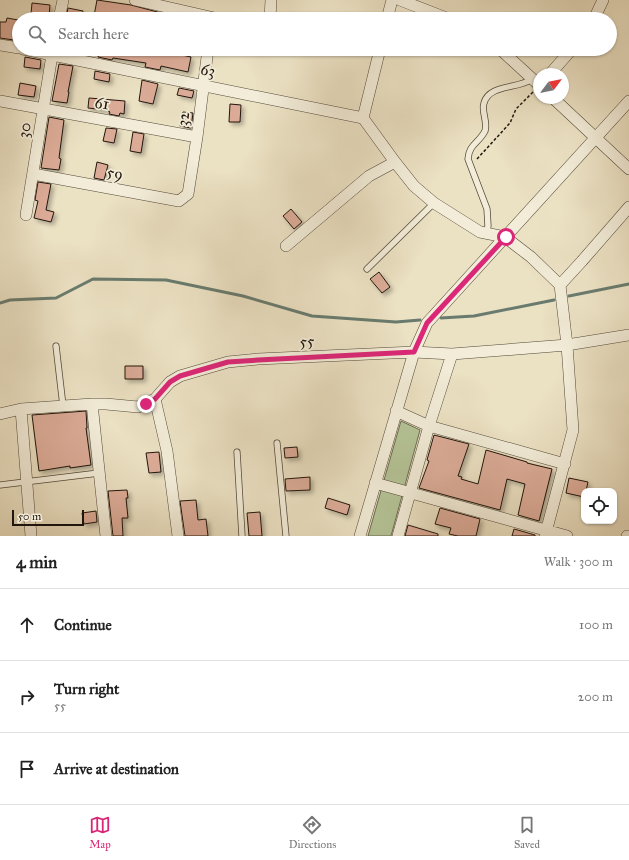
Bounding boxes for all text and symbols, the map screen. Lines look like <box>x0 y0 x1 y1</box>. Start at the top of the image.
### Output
search box <box>12 12 617 56</box>
icon: search <box>26 23 48 45</box>
text: Search here <box>58 25 129 43</box>
street label: 63 <box>199 59 217 81</box>
north arrow <box>533 68 569 104</box>
street label: 61 <box>93 92 111 114</box>
street label: 32 <box>173 110 193 127</box>
street label: 30 <box>13 121 35 139</box>
street label: 59 <box>105 162 125 184</box>
route start <box>497 228 515 246</box>
street label: 55 <box>299 331 315 351</box>
route end <box>137 395 155 413</box>
map controls <box>581 488 617 524</box>
button: locate <box>581 488 617 524</box>
scale bar <box>12 508 84 527</box>
text: 50 m <box>18 510 41 523</box>
text: 4 min <box>16 552 57 573</box>
text: Walk · 300 m <box>544 554 613 570</box>
icon: ahead <box>16 614 38 636</box>
text: Continue <box>54 616 112 634</box>
text: 100 m <box>579 617 613 633</box>
text: Turn right <box>54 680 119 698</box>
icon: right <box>16 686 38 708</box>
text: 200 m <box>578 689 613 705</box>
text: 55 <box>54 698 66 714</box>
icon: arrive <box>16 758 38 780</box>
text: Arrive at destination <box>54 760 179 778</box>
tab: Map <box>89 814 111 851</box>
tab: Directions <box>289 814 336 851</box>
tab: Saved <box>514 814 540 851</box>

